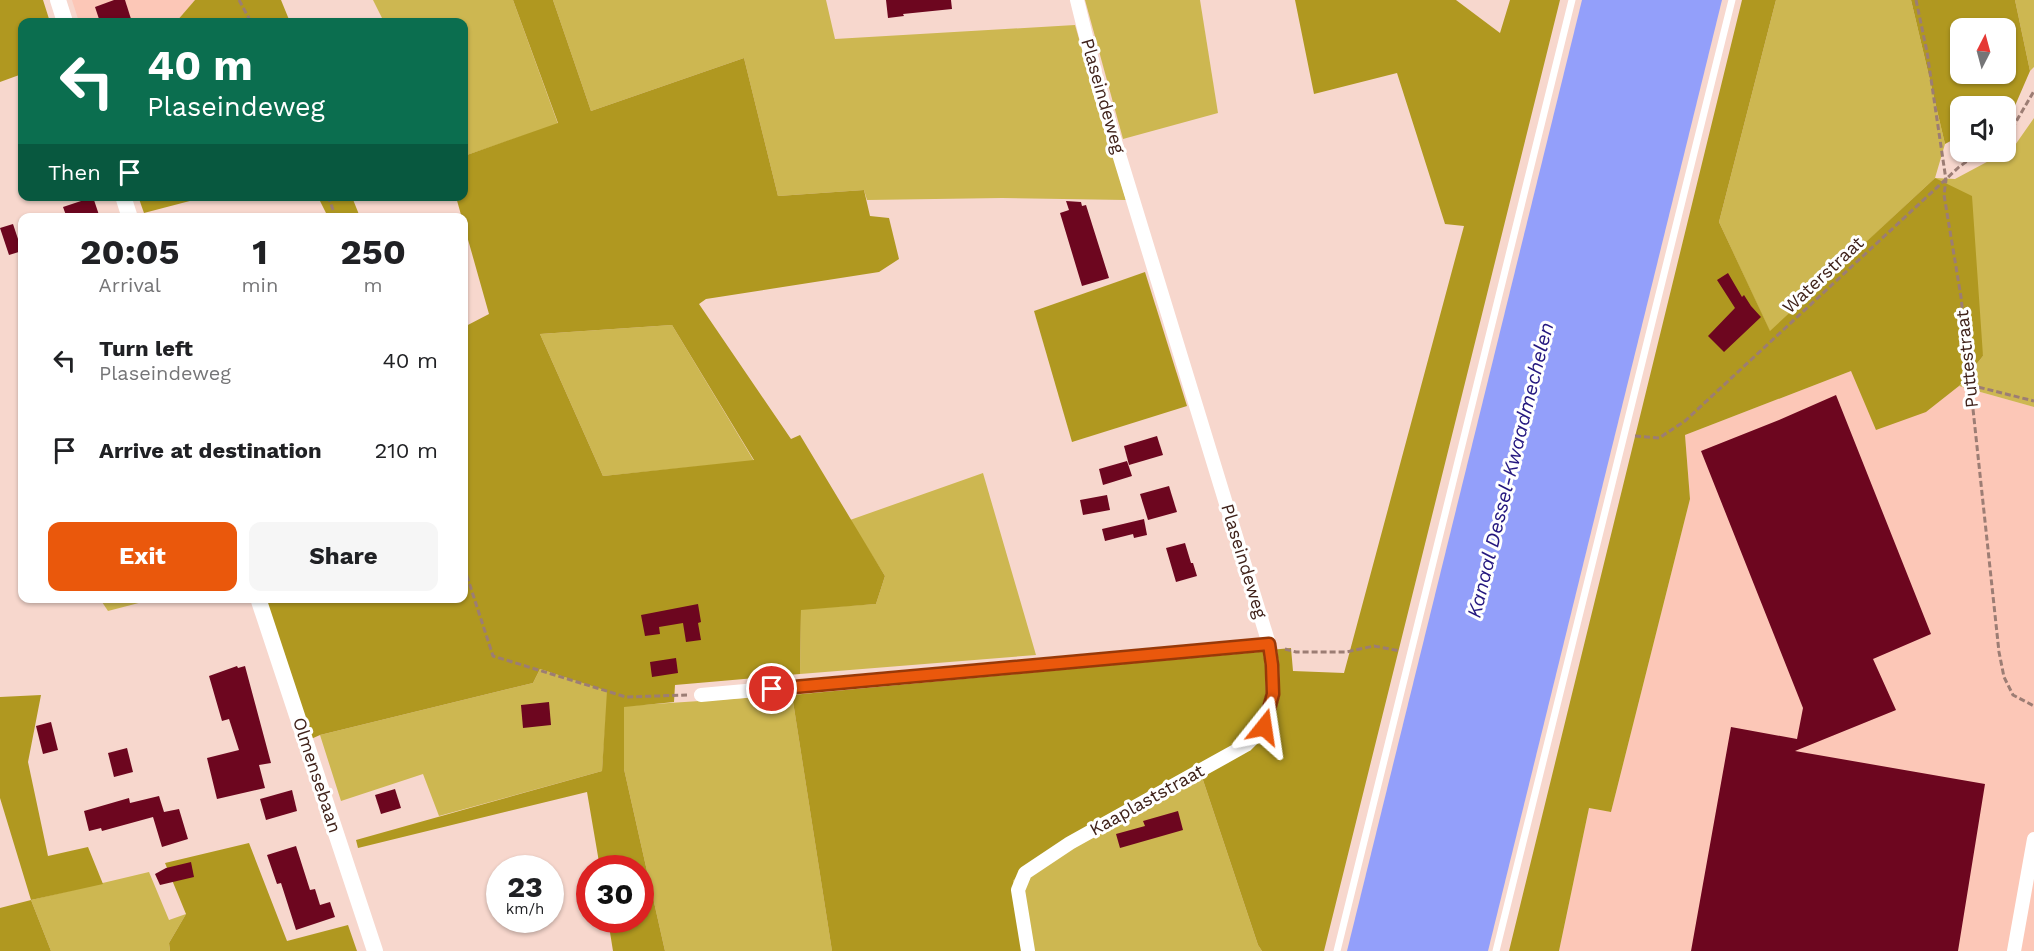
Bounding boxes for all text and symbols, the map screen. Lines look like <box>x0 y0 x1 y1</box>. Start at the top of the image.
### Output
north arrow <box>1950 18 2016 84</box>
map controls <box>1950 18 2016 162</box>
street label: Plaseindeweg <box>1077 36 1130 156</box>
text: 40 m <box>147 41 253 90</box>
icon: left <box>48 42 126 120</box>
text: Plaseindeweg <box>147 91 325 123</box>
button: sound <box>1950 96 2016 162</box>
icon: arrive <box>113 156 146 189</box>
text: Then <box>48 160 101 185</box>
text: 20:05 <box>80 231 180 273</box>
text: 1 <box>252 231 268 273</box>
text: 250 <box>340 231 406 273</box>
street label: Waterstraat <box>1778 232 1868 317</box>
text: Arrival <box>99 273 161 297</box>
text: min <box>242 273 278 297</box>
text: m <box>364 273 383 297</box>
street label: Puttestraat <box>1951 309 1982 409</box>
water label: Kanaal Dessel-Kwaadmechelen <box>1462 320 1558 620</box>
text: Turn left <box>99 336 193 361</box>
icon: left <box>48 344 81 377</box>
text: 40 m <box>382 348 438 373</box>
text: Plaseindeweg <box>99 361 231 385</box>
icon: arrive <box>48 434 81 467</box>
text: Arrive at destination <box>99 438 322 463</box>
text: 210 m <box>374 438 438 463</box>
street label: Plaseindeweg <box>1217 501 1272 621</box>
button: Exit <box>48 522 237 591</box>
button: Share <box>249 522 438 591</box>
pin <box>746 663 797 714</box>
icon: arrive <box>755 672 788 705</box>
position arrow <box>1232 695 1296 759</box>
street label: Olmensebaan <box>289 714 346 835</box>
street label: Kaaplaststraat <box>1086 759 1208 840</box>
speed limit sign: 30 <box>576 855 654 933</box>
text: 23 <box>507 869 543 904</box>
text: km/h <box>506 900 544 918</box>

